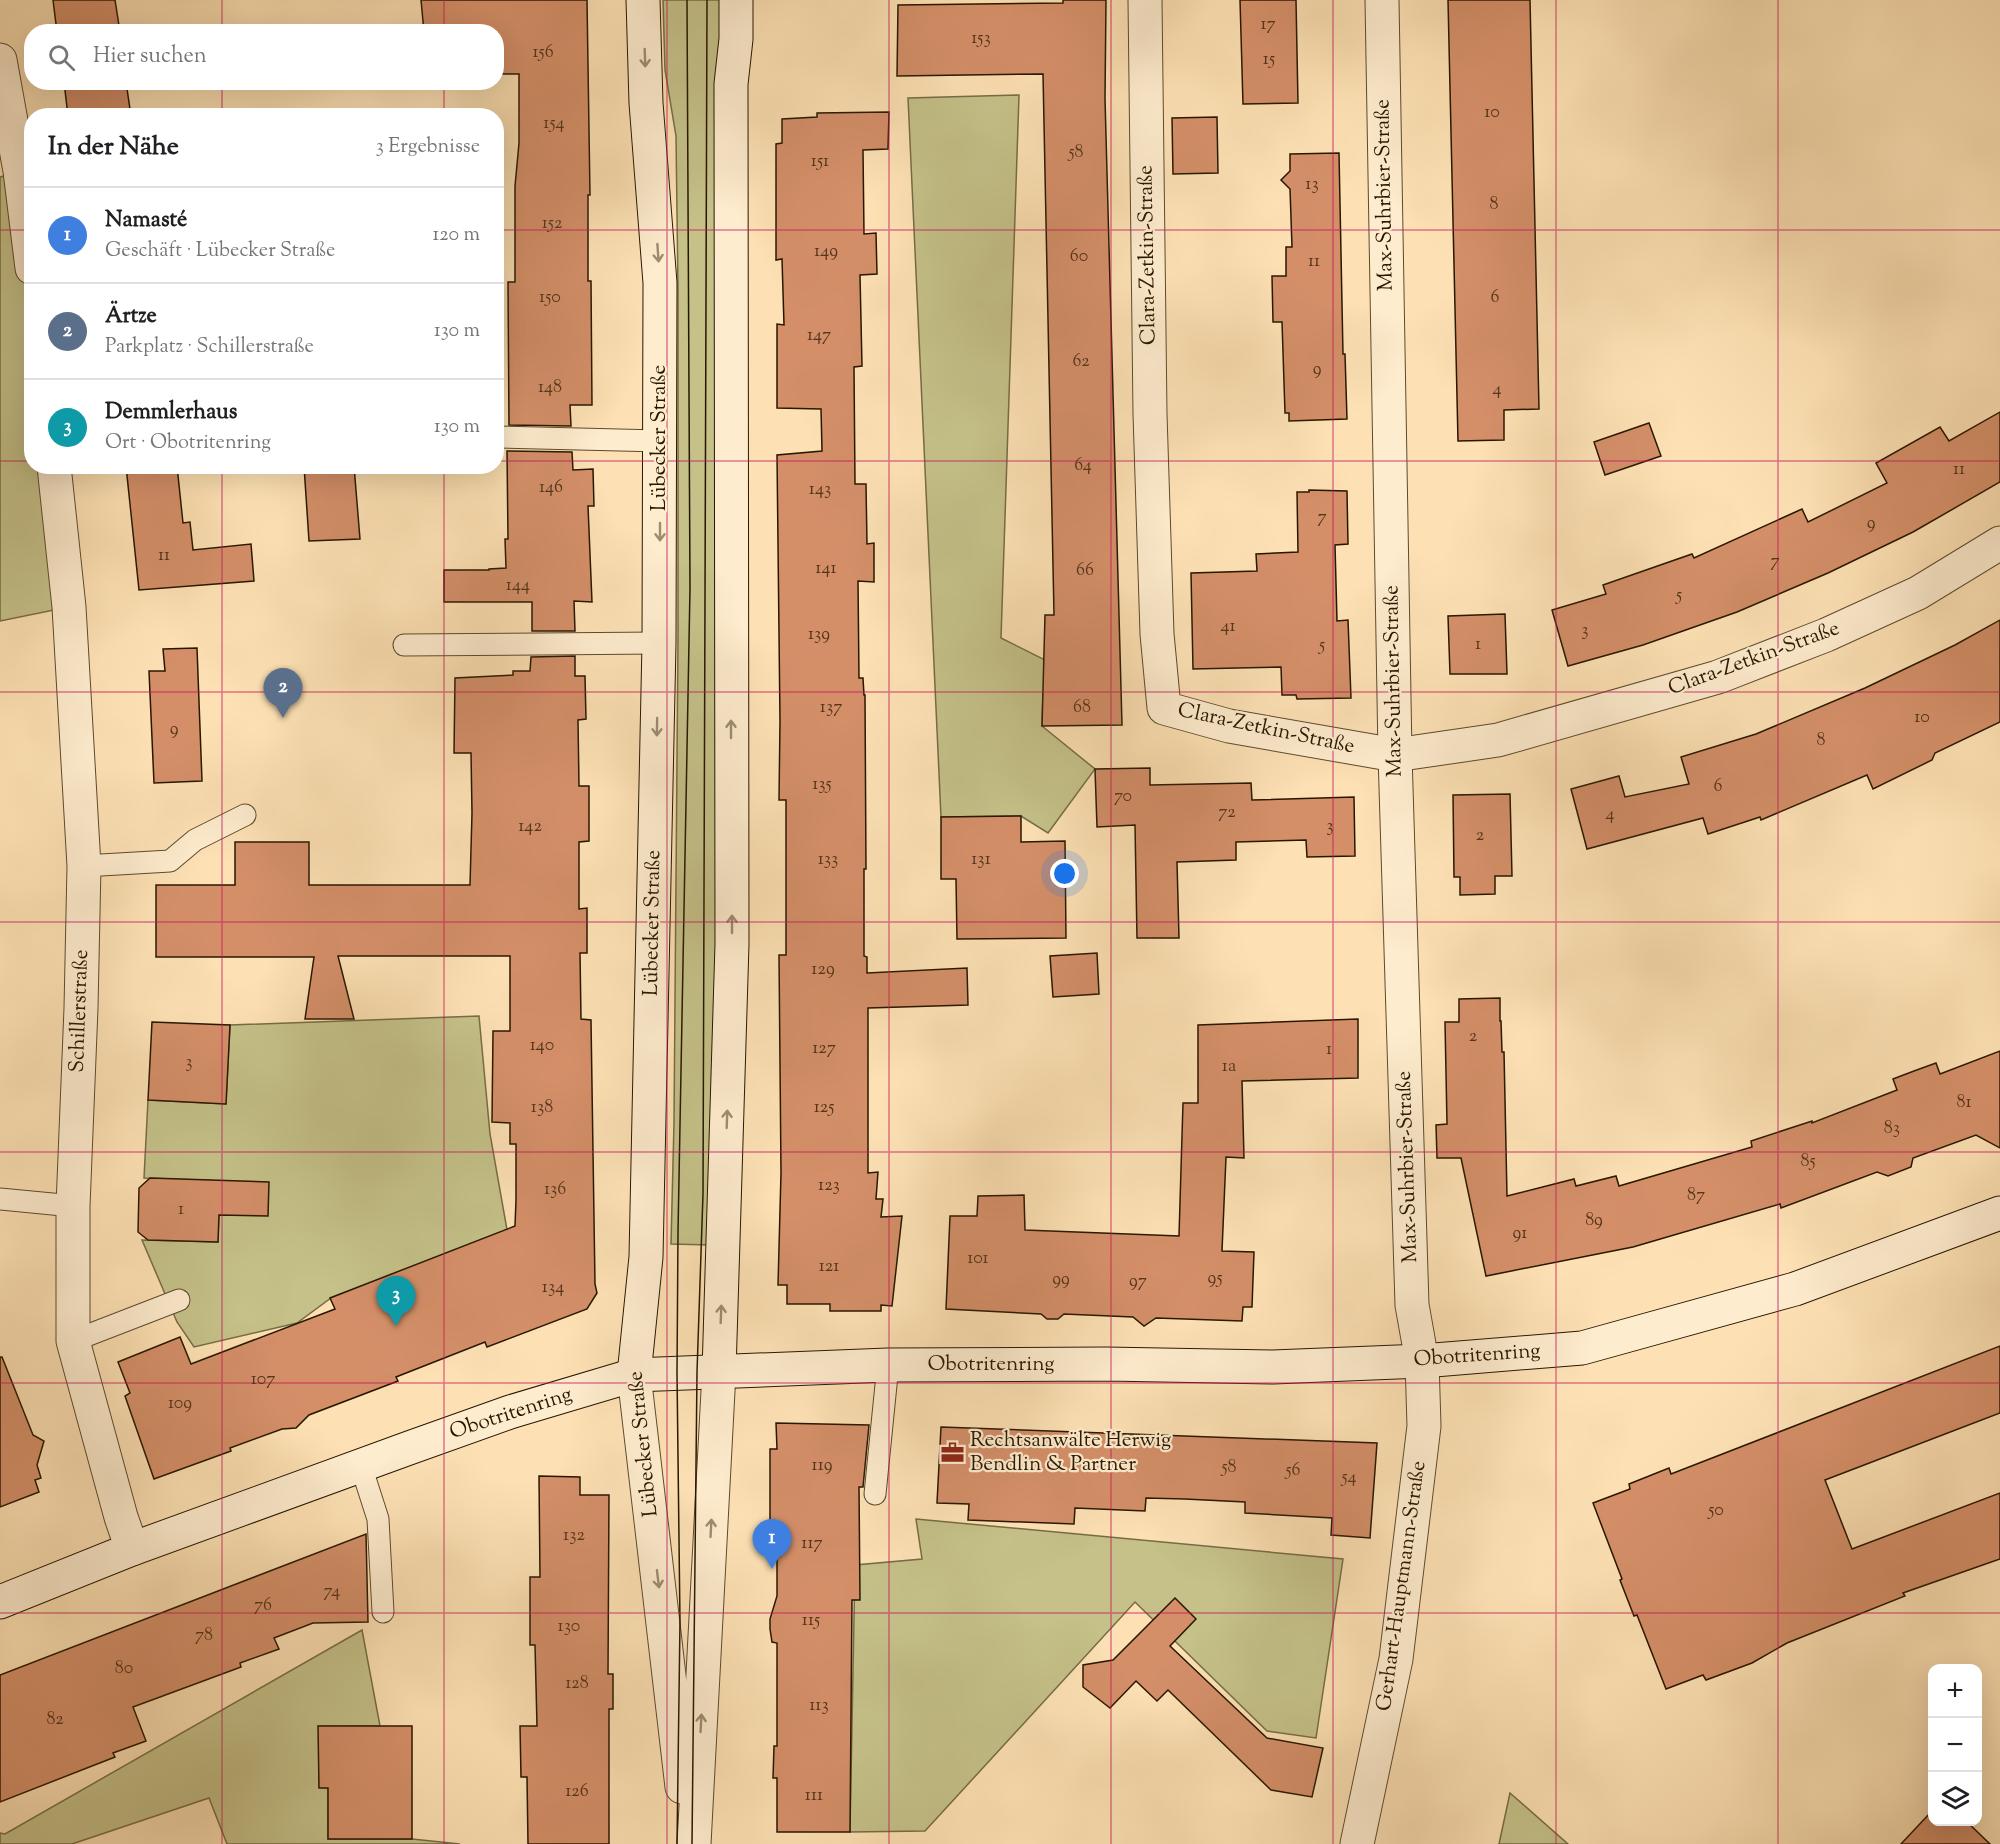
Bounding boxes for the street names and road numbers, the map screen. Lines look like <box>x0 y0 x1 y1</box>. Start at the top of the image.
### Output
street label: Max-Suhrbier-Straße <box>1368 99 1402 291</box>
street label: Clara-Zetkin-Straße <box>1131 165 1165 345</box>
street label: Lübecker Straße <box>645 365 675 511</box>
street label: Max-Suhrbier-Straße <box>1377 585 1411 777</box>
street label: Clara-Zetkin-Straße <box>1664 614 1844 704</box>
street label: Clara-Zetkin-Straße <box>1175 696 1357 762</box>
street label: Lübecker Straße <box>637 849 669 997</box>
street label: Schillerstraße <box>63 949 97 1073</box>
street label: Max-Suhrbier-Straße <box>1390 1070 1426 1264</box>
street label: Obotritenring <box>1413 1337 1541 1375</box>
street label: Obotritenring <box>927 1350 1055 1380</box>
street label: Lübecker Straße <box>621 1370 667 1518</box>
street label: Obotritenring <box>446 1380 576 1448</box>
street label: Gerhart-Hauptmann-Straße <box>1370 1459 1434 1713</box>

